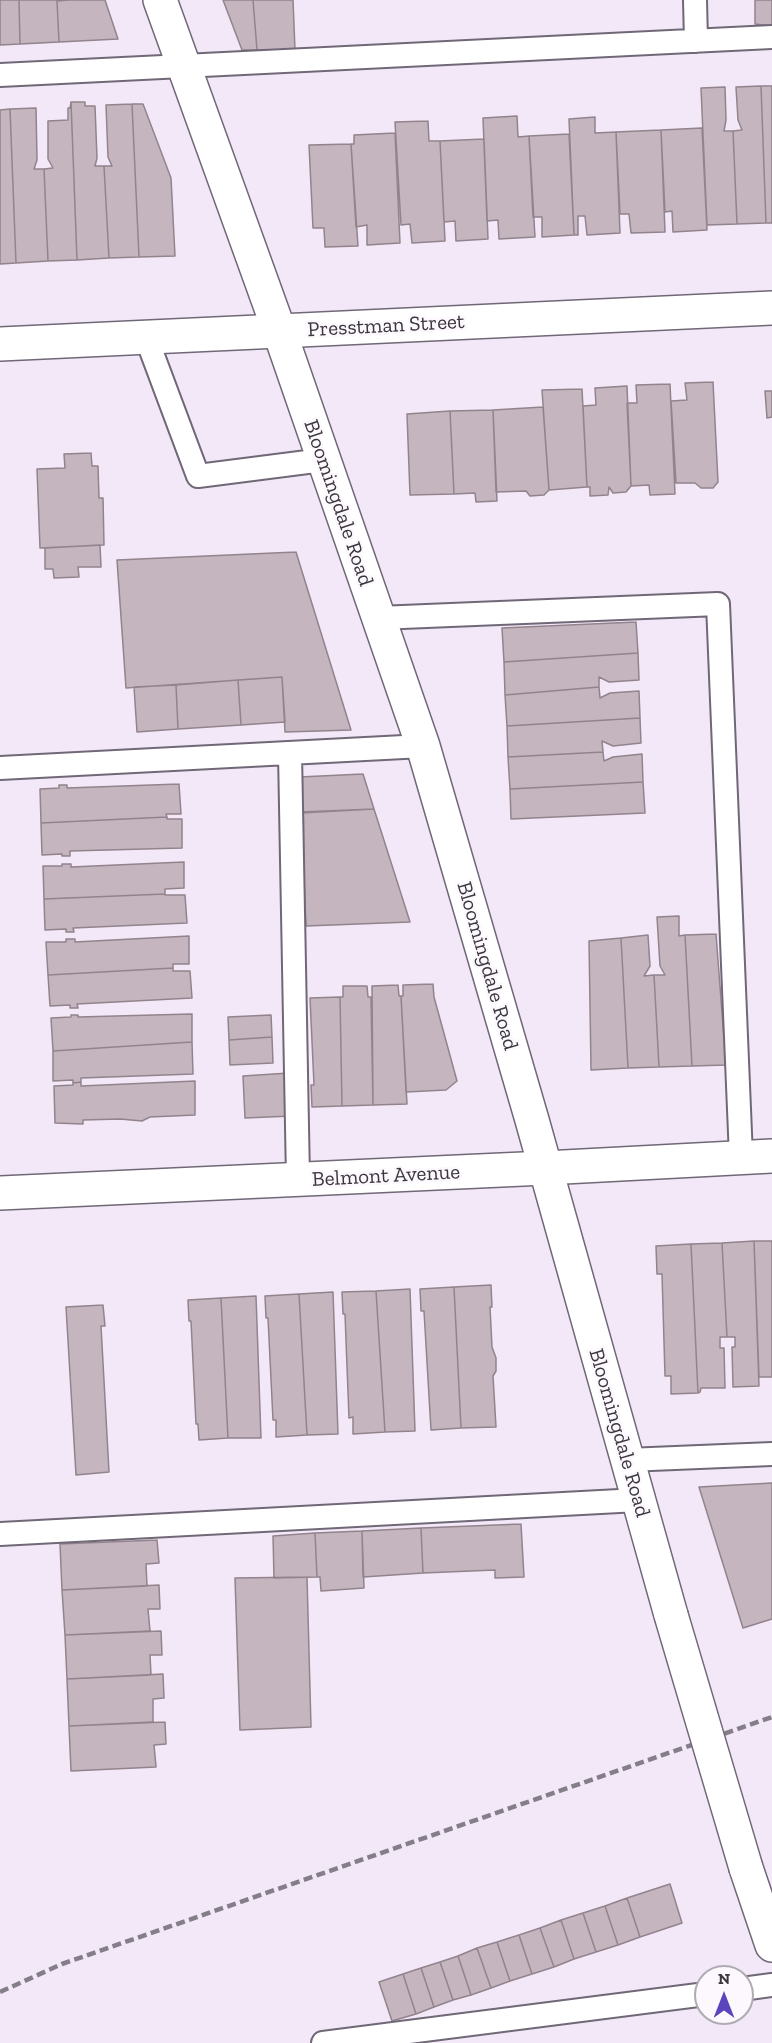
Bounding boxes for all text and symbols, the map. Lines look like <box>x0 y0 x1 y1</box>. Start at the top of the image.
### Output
street label: Presstman Street <box>307 309 465 343</box>
street label: Bloomingdale Road <box>298 417 378 589</box>
street label: Bloomingdale Road <box>451 879 523 1053</box>
street label: Belmont Avenue <box>311 1160 461 1192</box>
street label: Bloomingdale Road <box>583 1346 655 1520</box>
north arrow <box>694 1965 754 2025</box>
text: N <box>718 1969 730 1988</box>

